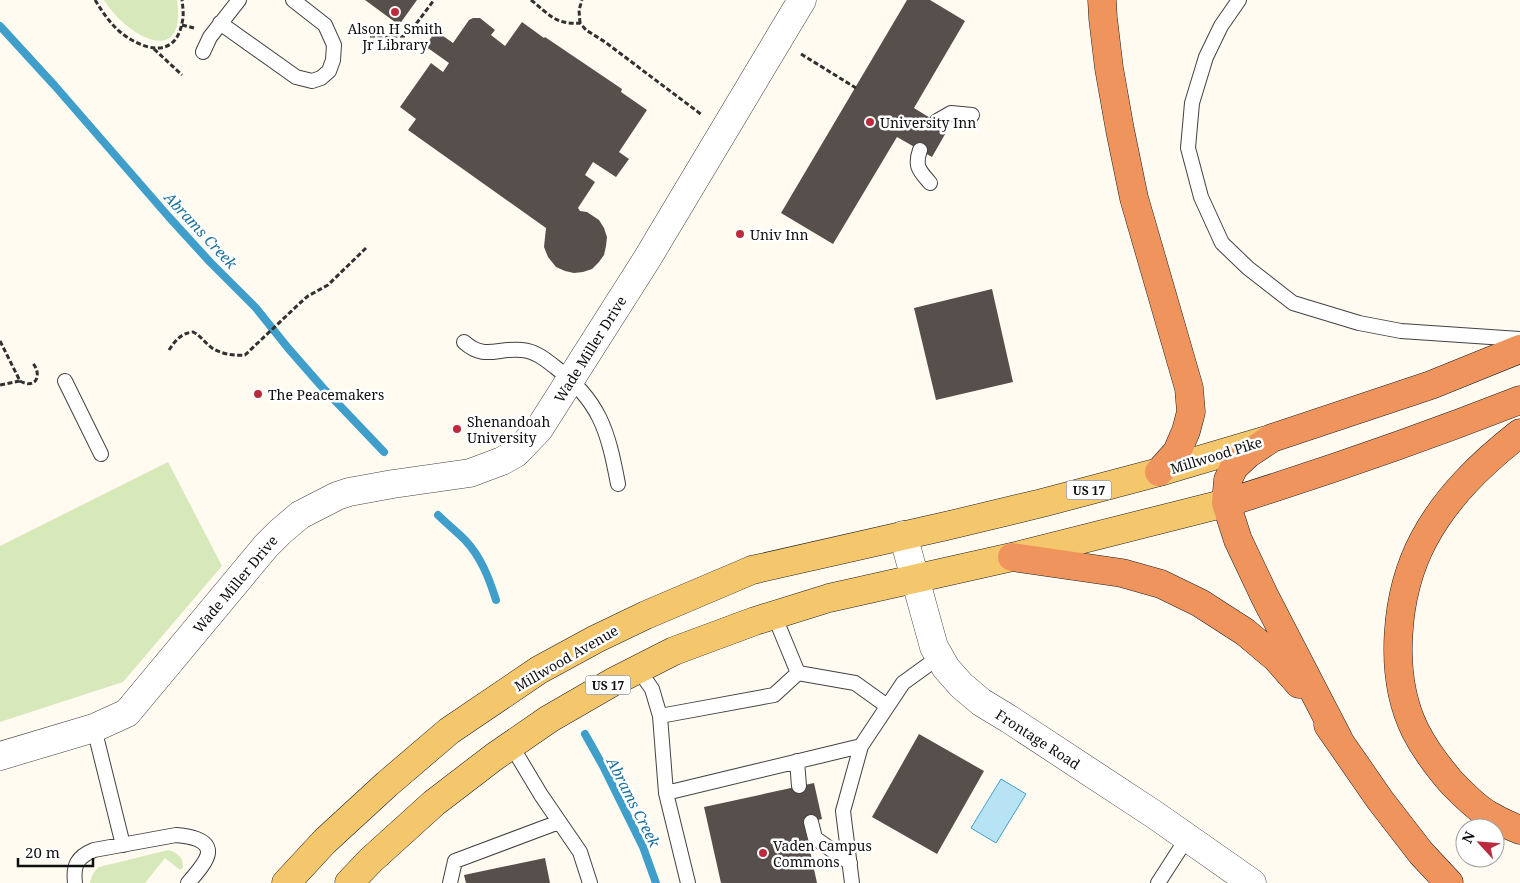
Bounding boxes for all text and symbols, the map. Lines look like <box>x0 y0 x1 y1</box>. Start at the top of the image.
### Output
marker: Alson H Smith Jr Library <box>389 6 401 18</box>
place label: Alson H Smith Jr Library <box>347 19 443 54</box>
place label: University Inn <box>880 113 976 132</box>
marker: University Inn <box>864 116 876 128</box>
water label: Abrams Creek <box>160 187 242 273</box>
place label: Univ Inn <box>750 225 809 244</box>
marker: Univ Inn <box>734 228 746 240</box>
street label: Wade Miller Drive <box>550 292 630 406</box>
place label: The Peacemakers <box>268 385 384 404</box>
marker: The Peacemakers <box>252 388 264 400</box>
place label: Shenandoah University <box>467 412 550 447</box>
marker: Shenandoah University <box>451 423 463 435</box>
street label: Millwood Pike <box>1168 432 1264 478</box>
road number: US 17 <box>1066 480 1112 500</box>
street label: Wade Miller Drive <box>188 531 282 637</box>
street label: Millwood Avenue <box>511 621 621 695</box>
road number: US 17 <box>586 676 630 694</box>
street label: Frontage Road <box>992 705 1084 774</box>
water label: Abrams Creek <box>602 753 665 851</box>
north arrow <box>1455 818 1505 868</box>
text: N <box>1457 828 1479 846</box>
scale bar <box>18 836 92 868</box>
place label: Vaden Campus Commons <box>773 836 872 871</box>
text: 20 m <box>25 842 60 862</box>
marker: Vaden Campus Commons <box>757 847 769 859</box>

